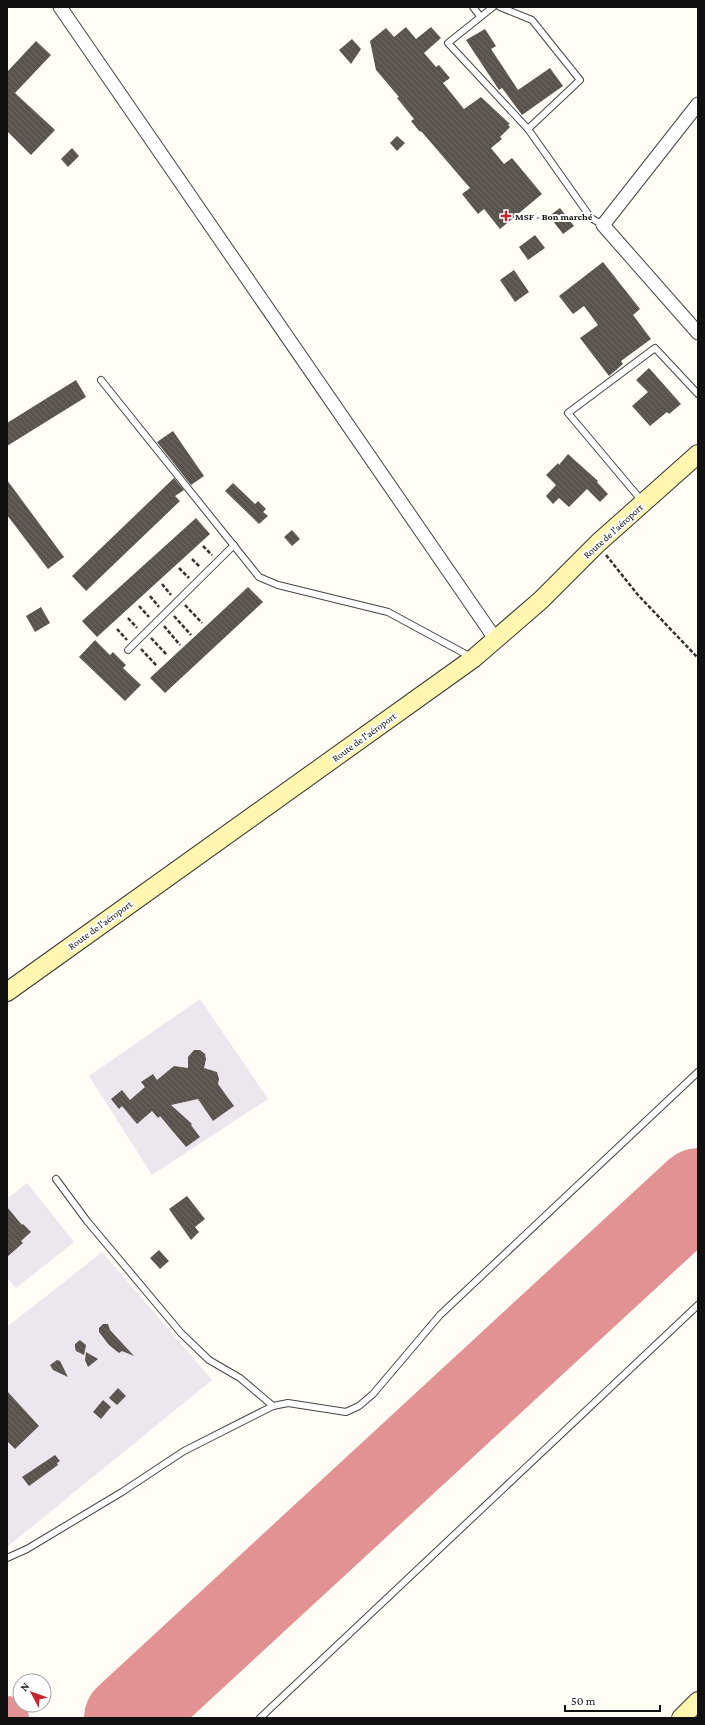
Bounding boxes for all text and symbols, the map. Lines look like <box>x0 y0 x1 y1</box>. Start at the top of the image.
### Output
marker: MSF - Bon marché <box>500 210 512 222</box>
place label: MSF - Bon marché <box>515 211 593 222</box>
street label: Route de l'aéroport <box>581 501 645 561</box>
street label: Route de l'aéroport <box>330 710 399 764</box>
street label: Route de l'aéroport <box>66 898 135 952</box>
north arrow <box>12 1673 52 1713</box>
text: N <box>17 1679 32 1693</box>
scale bar <box>565 1687 660 1713</box>
text: 50 m <box>571 1694 596 1708</box>

